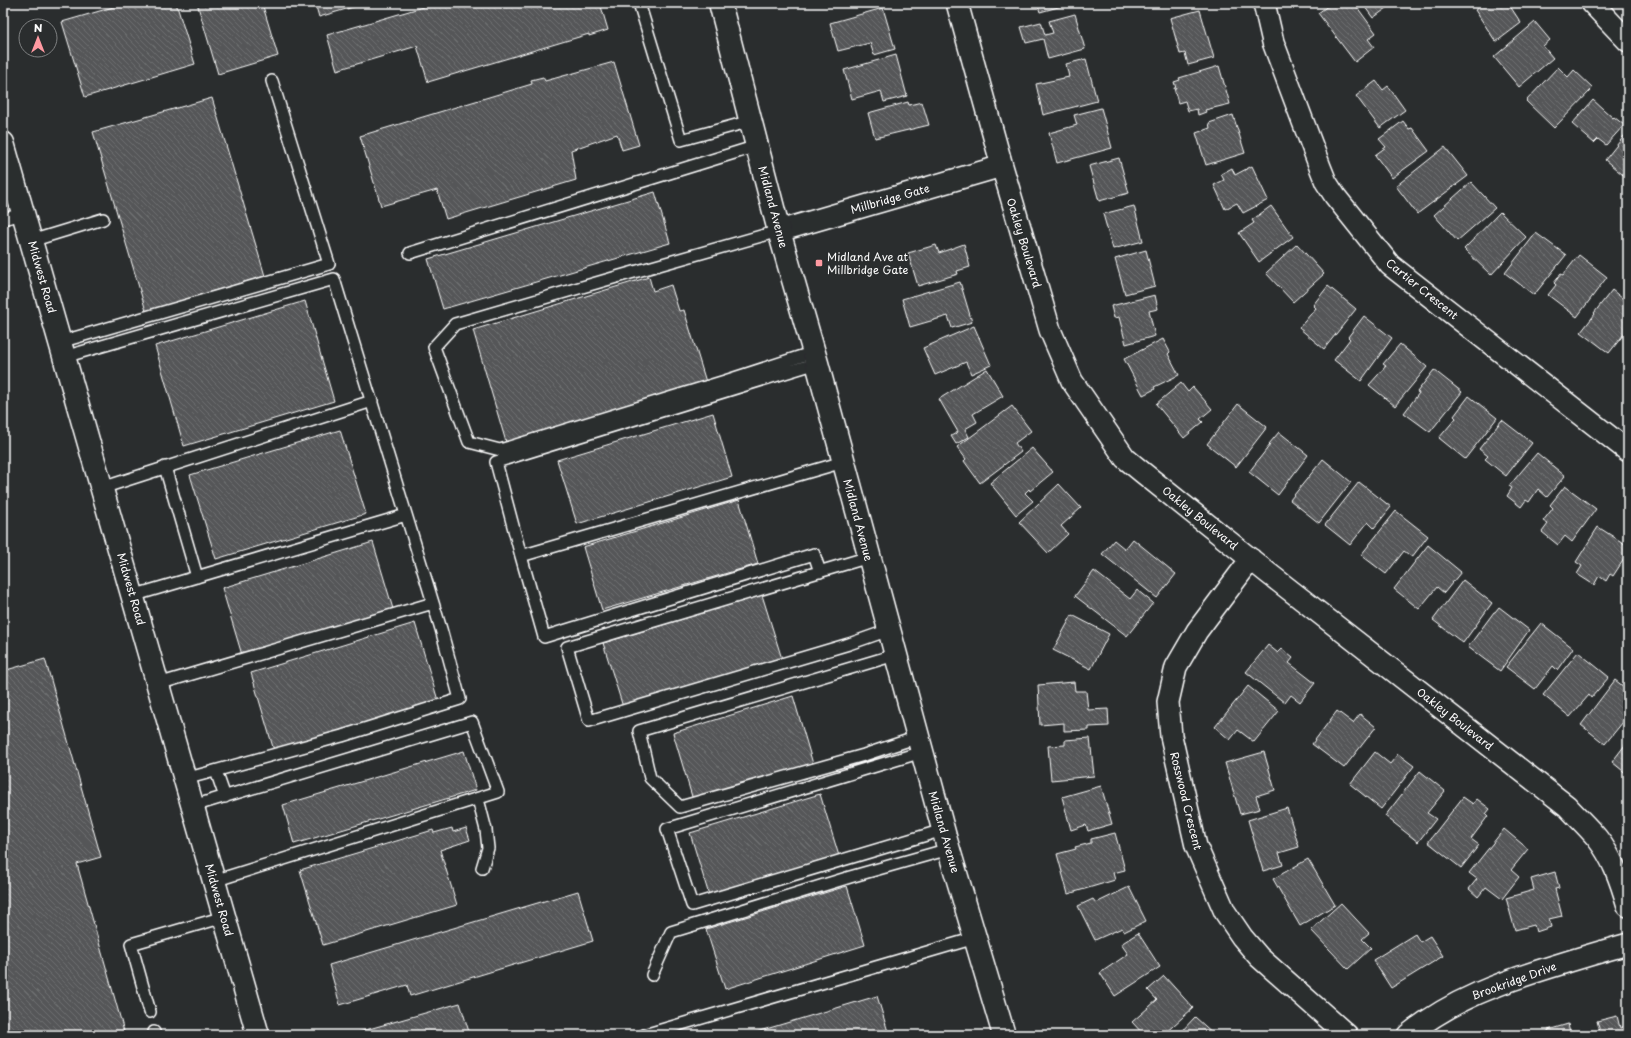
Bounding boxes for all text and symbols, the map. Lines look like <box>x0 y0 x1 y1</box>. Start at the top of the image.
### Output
north arrow <box>18 18 58 58</box>
text: N <box>34 19 43 36</box>
street label: Midland Avenue <box>754 164 793 250</box>
street label: Millbridge Gate <box>848 179 931 218</box>
street label: Oakley Boulevard <box>1003 196 1046 290</box>
street label: Midwest Road <box>24 239 61 315</box>
place label: Midland Ave at Millbridge Gate <box>827 248 909 278</box>
street label: Cartier Crescent <box>1383 254 1462 323</box>
marker: Midland Ave at Millbridge Gate <box>814 258 824 268</box>
street label: Midland Avenue <box>839 477 878 563</box>
street label: Oakley Boulevard <box>1159 482 1242 554</box>
street label: Midwest Road <box>113 551 150 627</box>
street label: Oakley Boulevard <box>1413 683 1497 754</box>
street label: Rosswood Crescent <box>1166 750 1207 852</box>
street label: Midland Avenue <box>925 789 964 875</box>
street label: Midwest Road <box>201 862 238 938</box>
street label: Brookridge Drive <box>1469 957 1559 1004</box>

